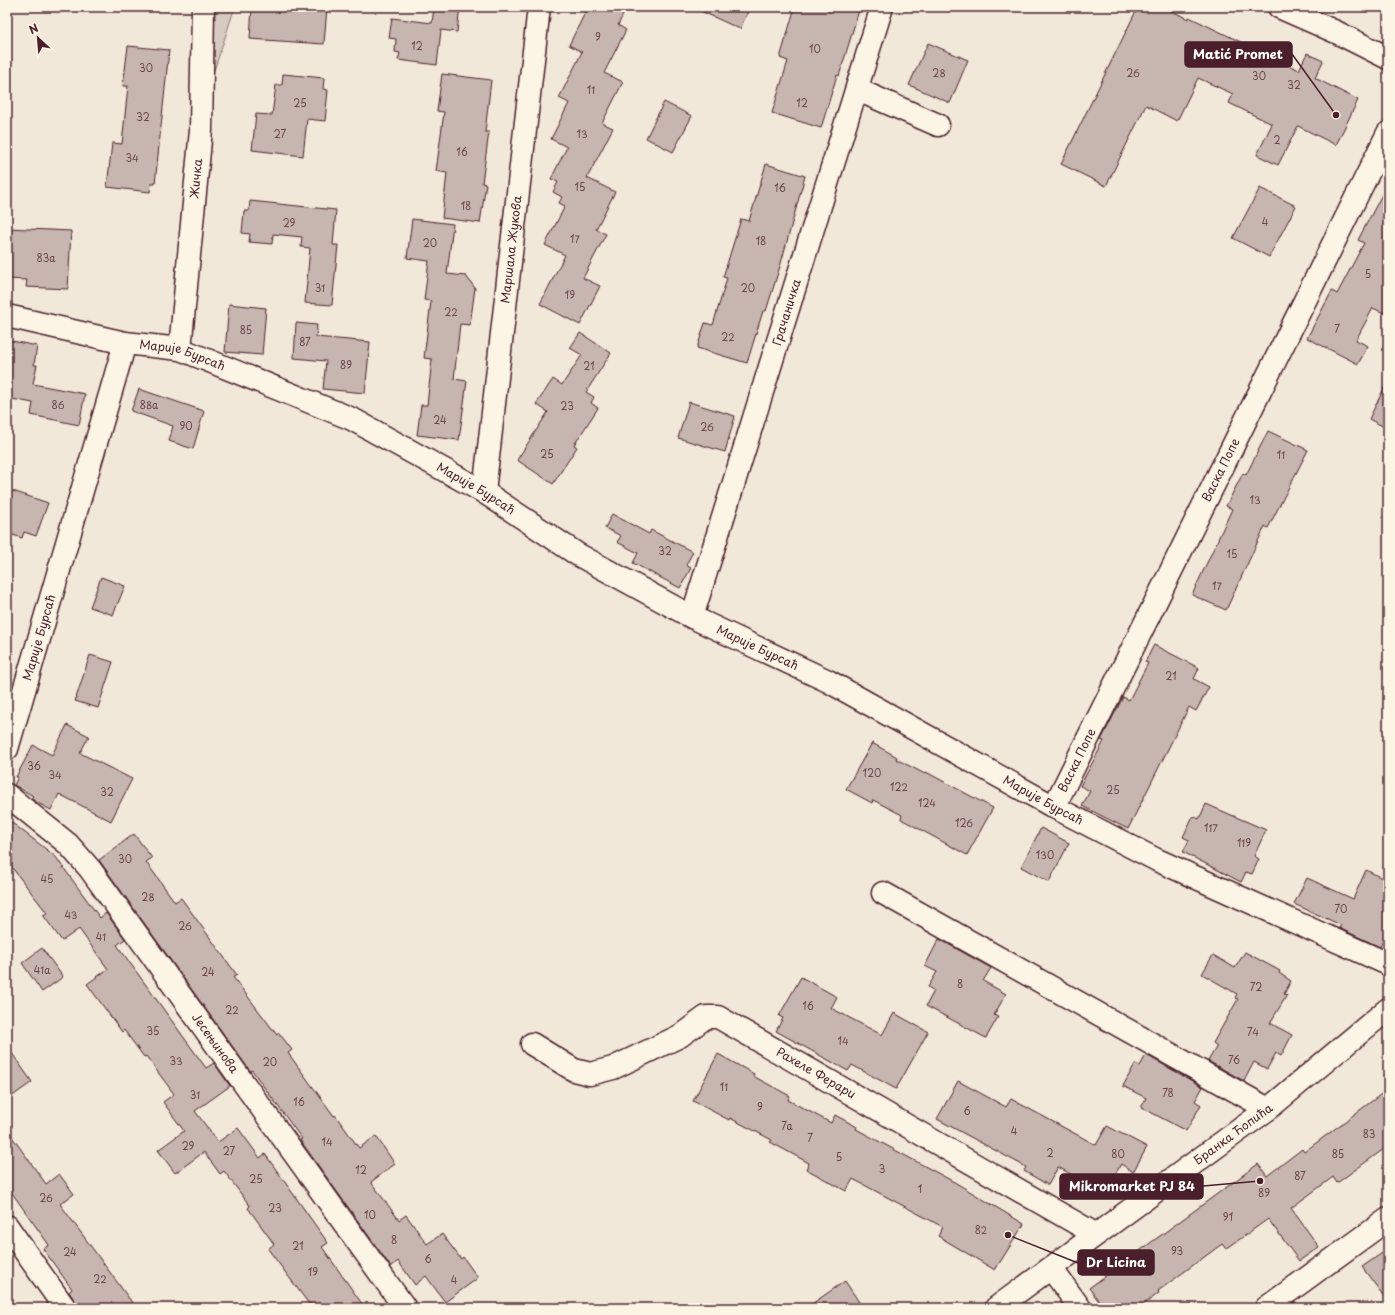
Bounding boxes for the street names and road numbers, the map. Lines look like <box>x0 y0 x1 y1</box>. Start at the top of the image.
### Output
street label: Жичка <box>184 158 206 199</box>
street label: Маршала Жукова <box>495 194 526 304</box>
street label: Грачаничка <box>767 276 805 348</box>
street label: Марије Бурсаћ <box>139 335 228 375</box>
street label: Васка Попе <box>1197 434 1244 505</box>
street label: Марије Бурсаћ <box>433 457 519 518</box>
street label: Марије Бурсаћ <box>17 592 59 682</box>
street label: Марије Бурсаћ <box>714 620 802 674</box>
street label: Васка Попе <box>1053 725 1100 795</box>
street label: Марије Бурсаћ <box>1000 770 1087 829</box>
street label: Јесењинова <box>188 1009 244 1077</box>
street label: Рахеле Ферари <box>773 1042 860 1103</box>
street label: Бранка Ћопића <box>1189 1099 1276 1169</box>

